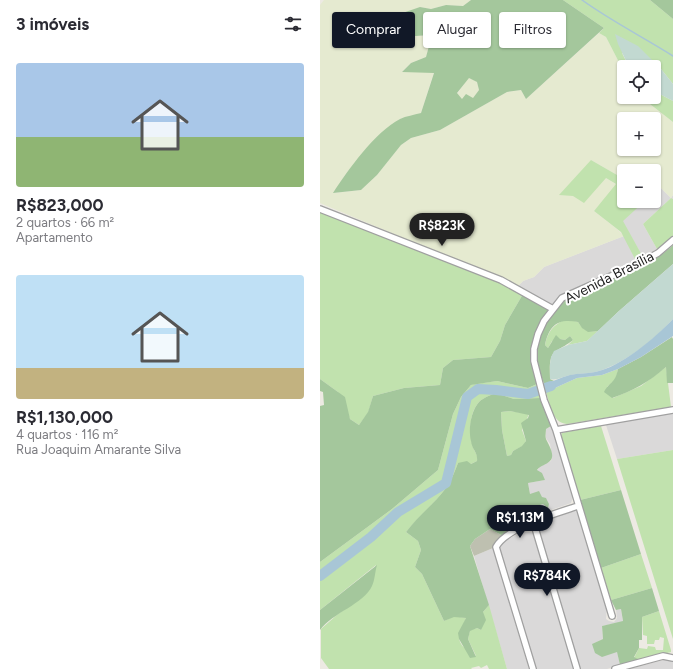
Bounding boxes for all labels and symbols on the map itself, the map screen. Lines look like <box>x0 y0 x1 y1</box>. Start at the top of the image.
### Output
pin: R$823K <box>409 213 475 247</box>
street label: Avenida Brasília <box>562 248 657 307</box>
pin: R$1.13M <box>483 505 557 539</box>
pin: R$784K <box>514 563 580 597</box>

